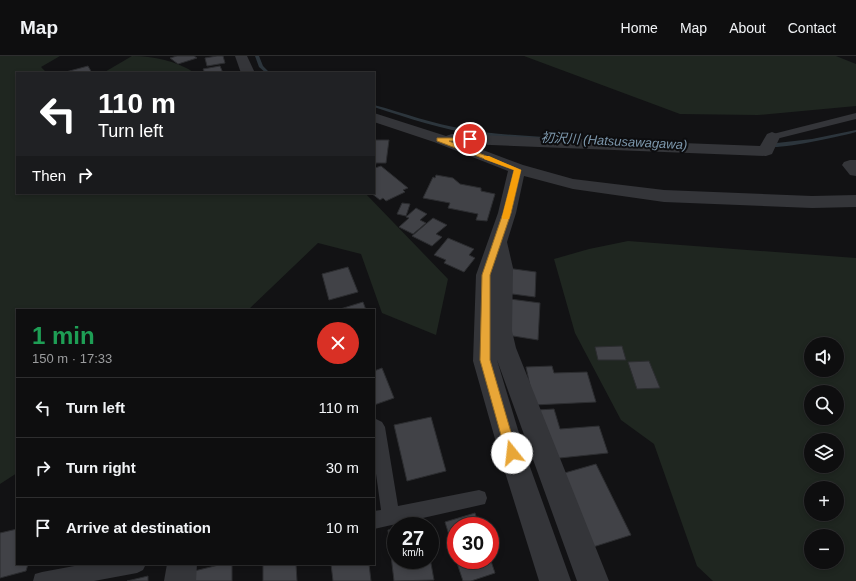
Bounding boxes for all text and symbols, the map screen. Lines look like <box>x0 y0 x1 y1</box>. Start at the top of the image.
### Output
text: Map <box>20 17 58 38</box>
text: Home <box>621 20 658 36</box>
text: Map <box>680 20 707 36</box>
text: About <box>729 20 766 36</box>
text: Contact <box>788 20 836 36</box>
icon: left <box>32 88 84 140</box>
text: 110 m <box>98 88 176 119</box>
text: Turn left <box>98 121 163 141</box>
pin <box>453 122 487 156</box>
icon: arrive <box>459 128 481 150</box>
water label: 初沢川 (Hatsusawagawa) <box>540 130 688 152</box>
icon: right <box>74 164 96 186</box>
text: Then <box>32 167 66 184</box>
text: 1 min <box>32 322 95 349</box>
button: close <box>317 322 359 364</box>
map controls <box>804 337 844 569</box>
button: sound <box>804 337 844 377</box>
text: 150 m · 17:33 <box>32 351 112 366</box>
button: search <box>804 385 844 425</box>
icon: left <box>32 397 54 419</box>
text: Turn left <box>66 399 125 416</box>
text: 110 m <box>318 399 359 416</box>
position arrow <box>491 432 533 474</box>
button: layers <box>804 433 844 473</box>
icon: right <box>32 457 54 479</box>
text: Turn right <box>66 459 136 476</box>
text: 30 m <box>326 459 359 476</box>
button: + <box>804 481 844 521</box>
icon: arrive <box>32 517 54 539</box>
speed limit sign: 30 <box>447 517 499 569</box>
text: Arrive at destination <box>66 519 211 536</box>
text: 10 m <box>326 519 359 536</box>
text: 27 <box>402 527 424 549</box>
button: − <box>804 529 844 569</box>
text: km/h <box>402 547 424 558</box>

